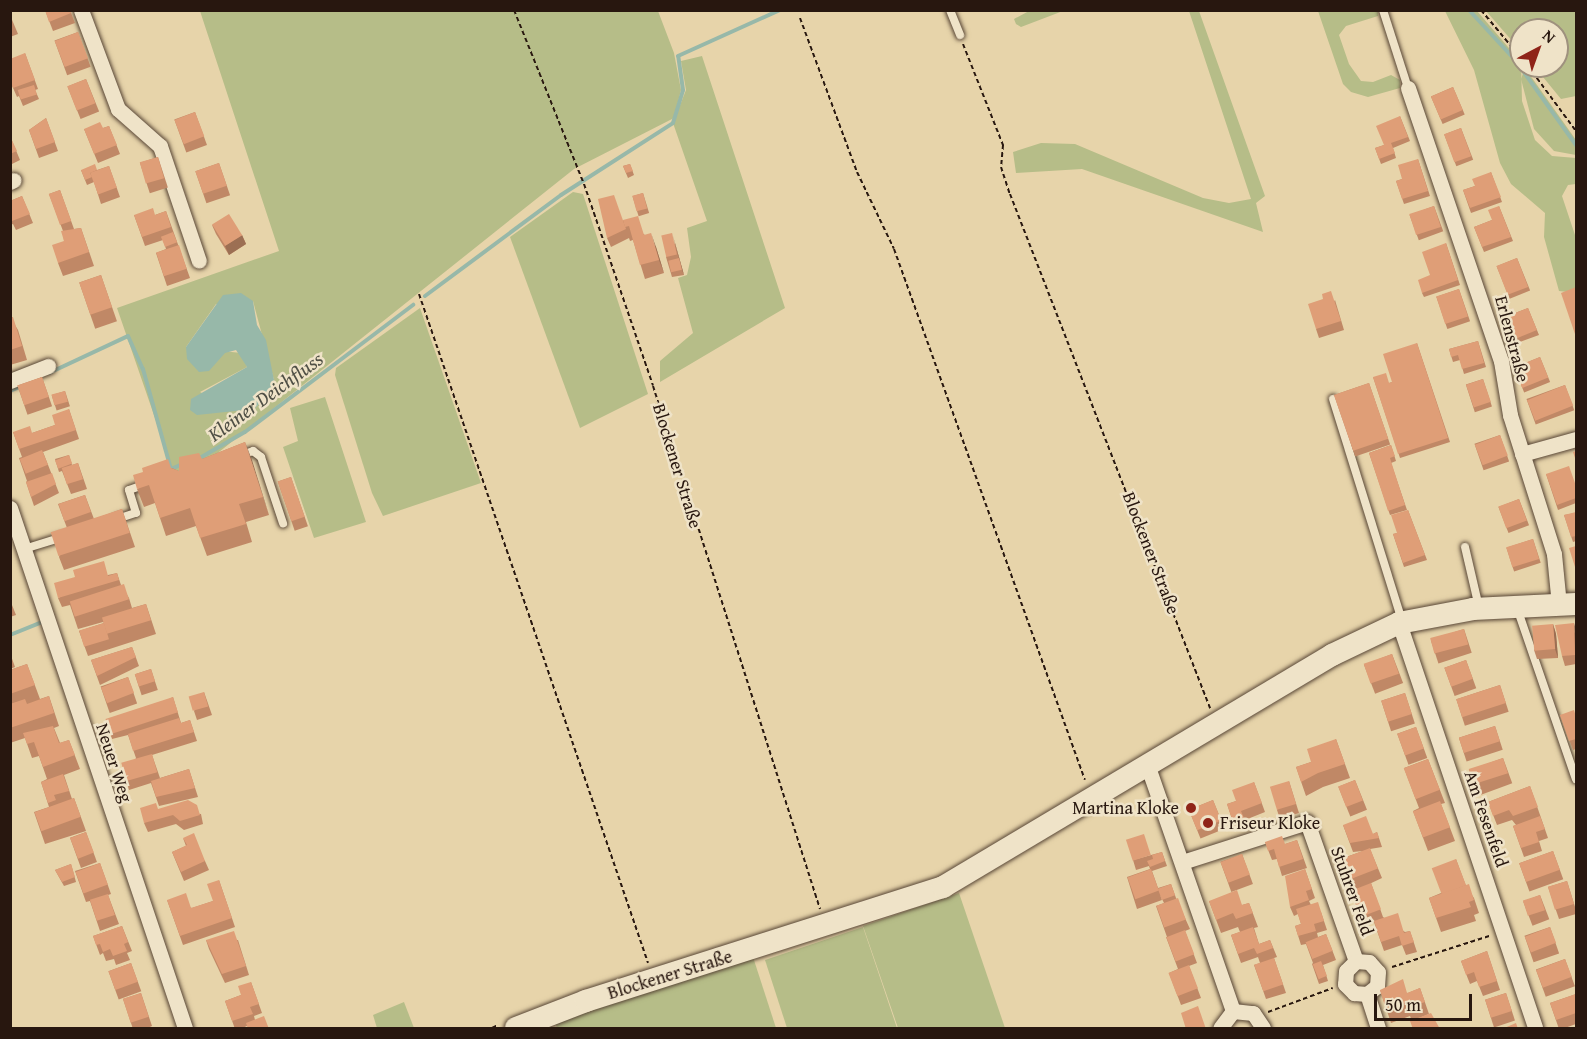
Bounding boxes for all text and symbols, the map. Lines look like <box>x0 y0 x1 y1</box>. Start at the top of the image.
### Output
north arrow <box>1509 18 1569 78</box>
text: N <box>1538 23 1561 48</box>
street label: Erlenstraße <box>1490 294 1534 384</box>
water label: Kleiner Deichfluss <box>203 346 327 446</box>
street label: Blockener Straße <box>648 401 706 531</box>
street label: Blockener Straße <box>1118 489 1184 617</box>
street label: Neuer Weg <box>91 721 137 805</box>
street label: Am Fesenfeld <box>1459 768 1513 870</box>
place label: Martina Kloke <box>1072 797 1179 819</box>
marker: Martina Kloke <box>1184 801 1198 815</box>
place label: Friseur Kloke <box>1220 812 1320 834</box>
marker: Friseur Kloke <box>1201 816 1215 830</box>
street label: Stuhrer Feld <box>1326 844 1378 938</box>
street label: Blockener Straße <box>605 946 735 1004</box>
scale bar <box>1377 982 1474 1020</box>
text: 50 m <box>1385 991 1421 1018</box>

